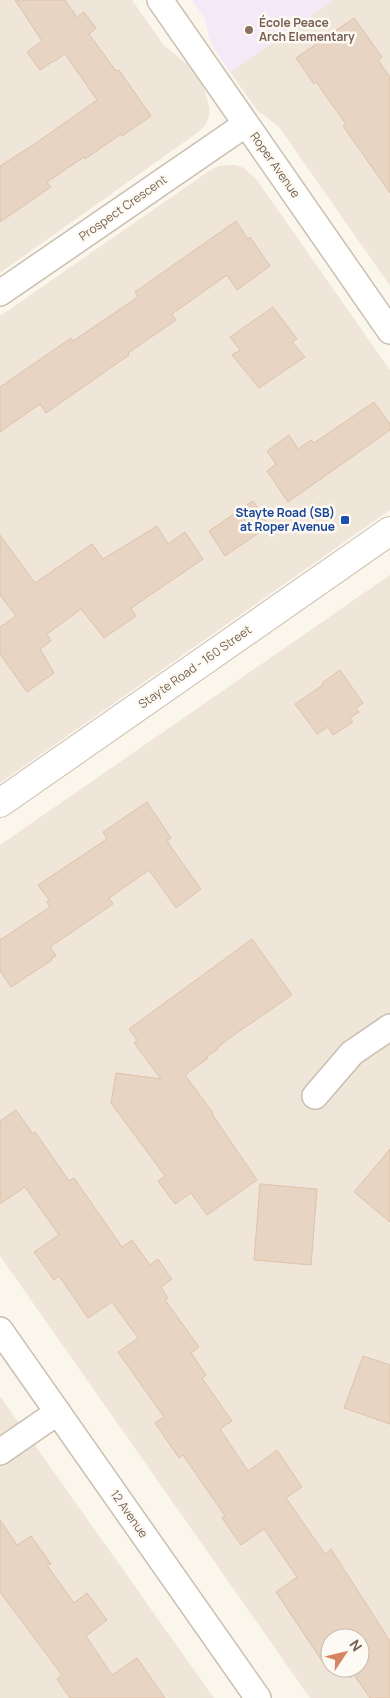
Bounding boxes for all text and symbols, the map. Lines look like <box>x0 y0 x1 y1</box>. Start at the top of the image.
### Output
place label: École Peace Arch Elementary <box>259 14 355 45</box>
marker: École Peace Arch Elementary <box>243 24 255 36</box>
street label: Roper Avenue <box>246 128 304 201</box>
street label: Prospect Crescent <box>75 171 170 244</box>
place label: Stayte Road (SB) at Roper Avenue <box>235 504 335 535</box>
marker: Stayte Road (SB) at Roper Avenue <box>339 514 351 526</box>
street label: Stayte Road - 160 Street <box>135 621 255 712</box>
street label: 12 Avenue <box>107 1486 152 1541</box>
north arrow <box>320 1628 370 1678</box>
text: N <box>345 1636 367 1655</box>

